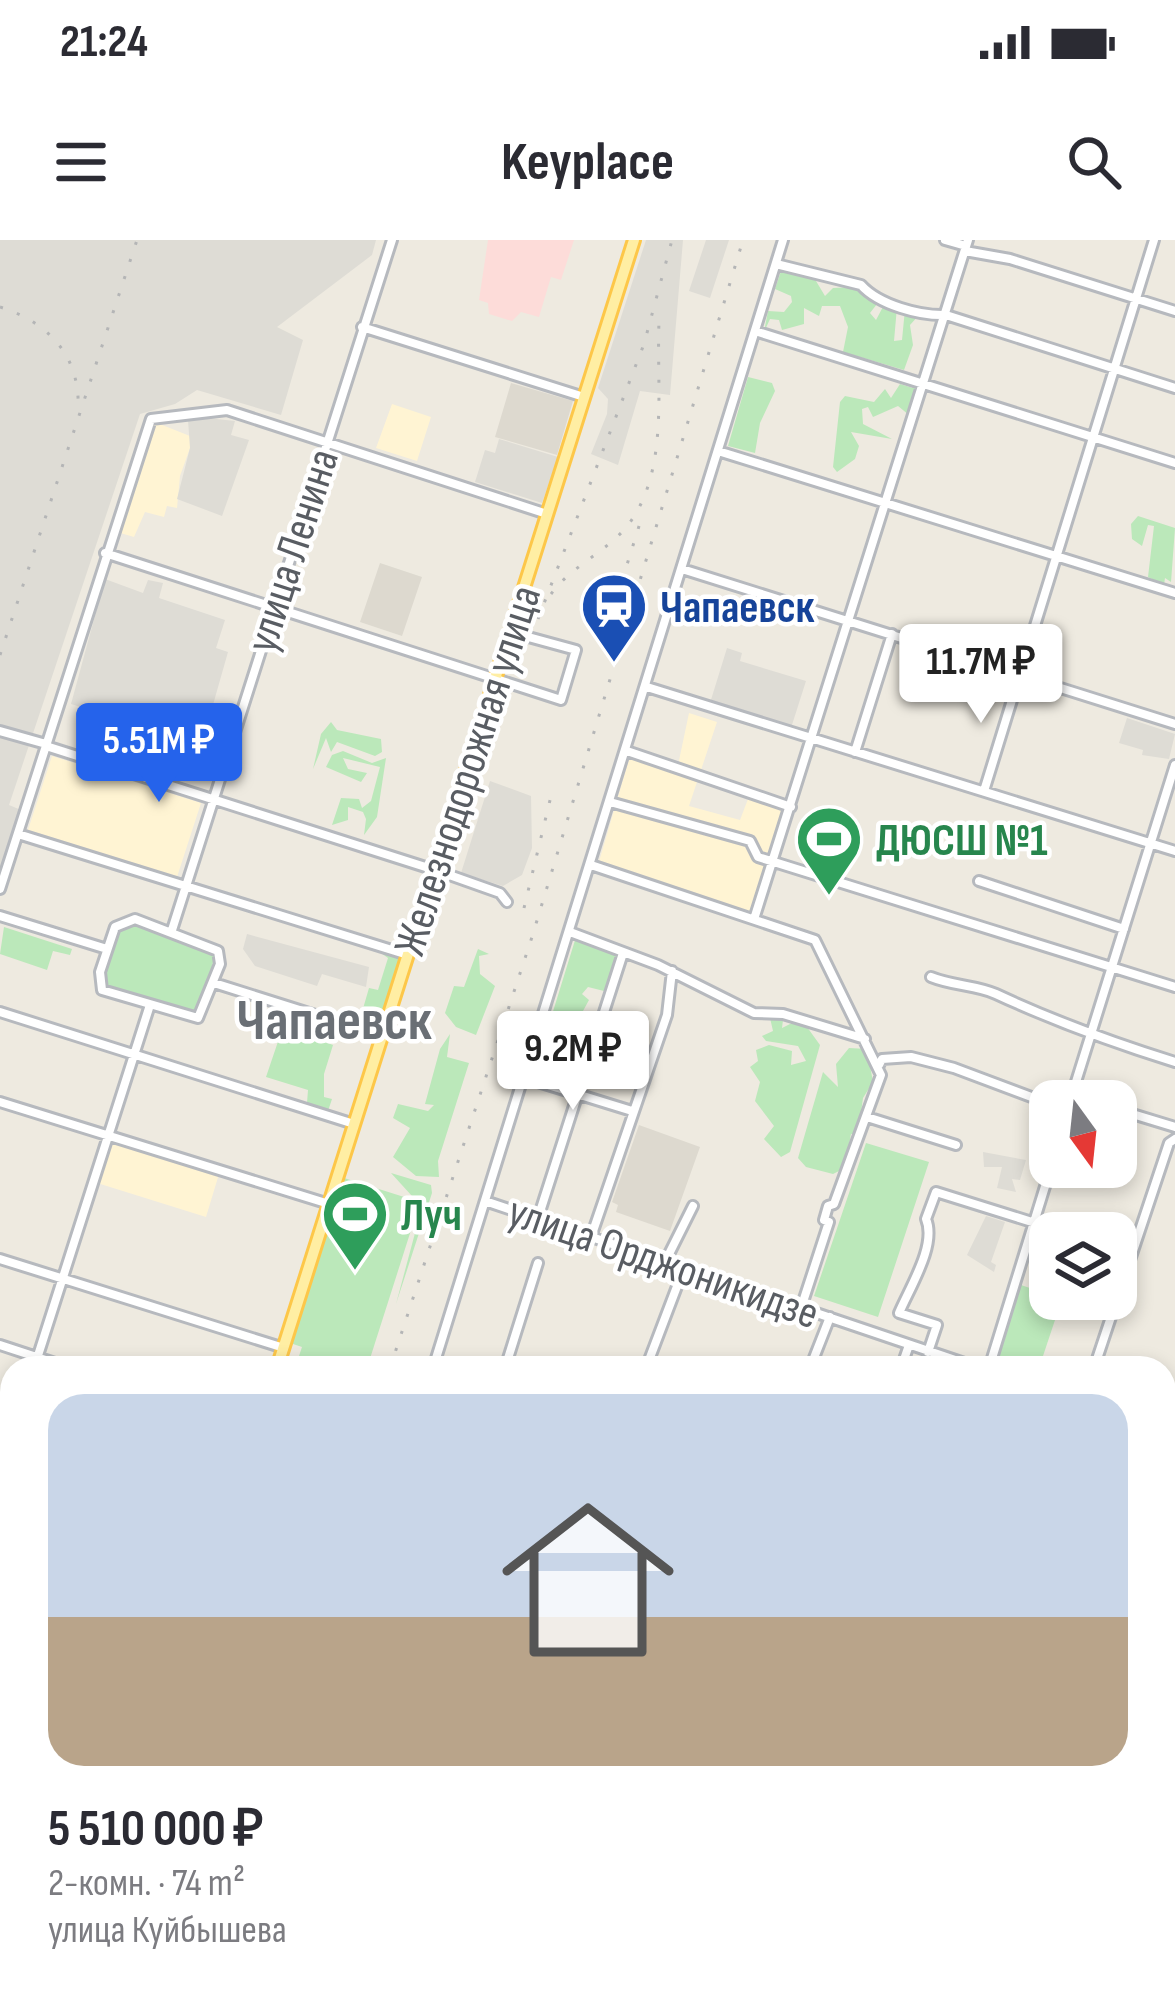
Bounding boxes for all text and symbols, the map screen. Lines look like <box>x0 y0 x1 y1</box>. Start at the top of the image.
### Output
text: 21:24 <box>60 15 148 70</box>
icon: menu <box>48 129 114 195</box>
icon: search <box>1061 129 1127 195</box>
text: Keyplace <box>501 130 674 195</box>
street label: улица Ленина <box>235 442 352 659</box>
station icon: Чапаевск <box>579 571 649 665</box>
street label: Железнодорожная улица <box>383 579 554 963</box>
place label: Чапаевск <box>660 581 814 636</box>
pin: 11.7M ₽ <box>870 624 1092 726</box>
text: 11.7M ₽ <box>926 639 1036 686</box>
pin: 5.51M ₽ <box>48 703 270 805</box>
text: 5.51M ₽ <box>103 718 215 765</box>
sports icon: ДЮСШ №1 <box>794 804 864 898</box>
place label: ДЮСШ №1 <box>876 814 1048 869</box>
district label: Чапаевск <box>236 988 432 1056</box>
pin: 9.2M ₽ <box>475 1011 671 1113</box>
text: 9.2M ₽ <box>524 1026 622 1073</box>
north arrow <box>1029 1080 1137 1188</box>
map controls <box>1029 1080 1137 1320</box>
sports icon: Луч <box>320 1179 390 1273</box>
street label: улица Орджоникидзе <box>501 1184 826 1342</box>
place label: Луч <box>401 1189 462 1244</box>
button: layers <box>1029 1212 1137 1320</box>
icon: home <box>480 1472 696 1688</box>
text: 5 510 000 ₽ <box>48 1799 263 1860</box>
text: 2-комн. · 74 m² <box>48 1860 245 1907</box>
text: улица Куйбышева <box>48 1907 287 1954</box>

